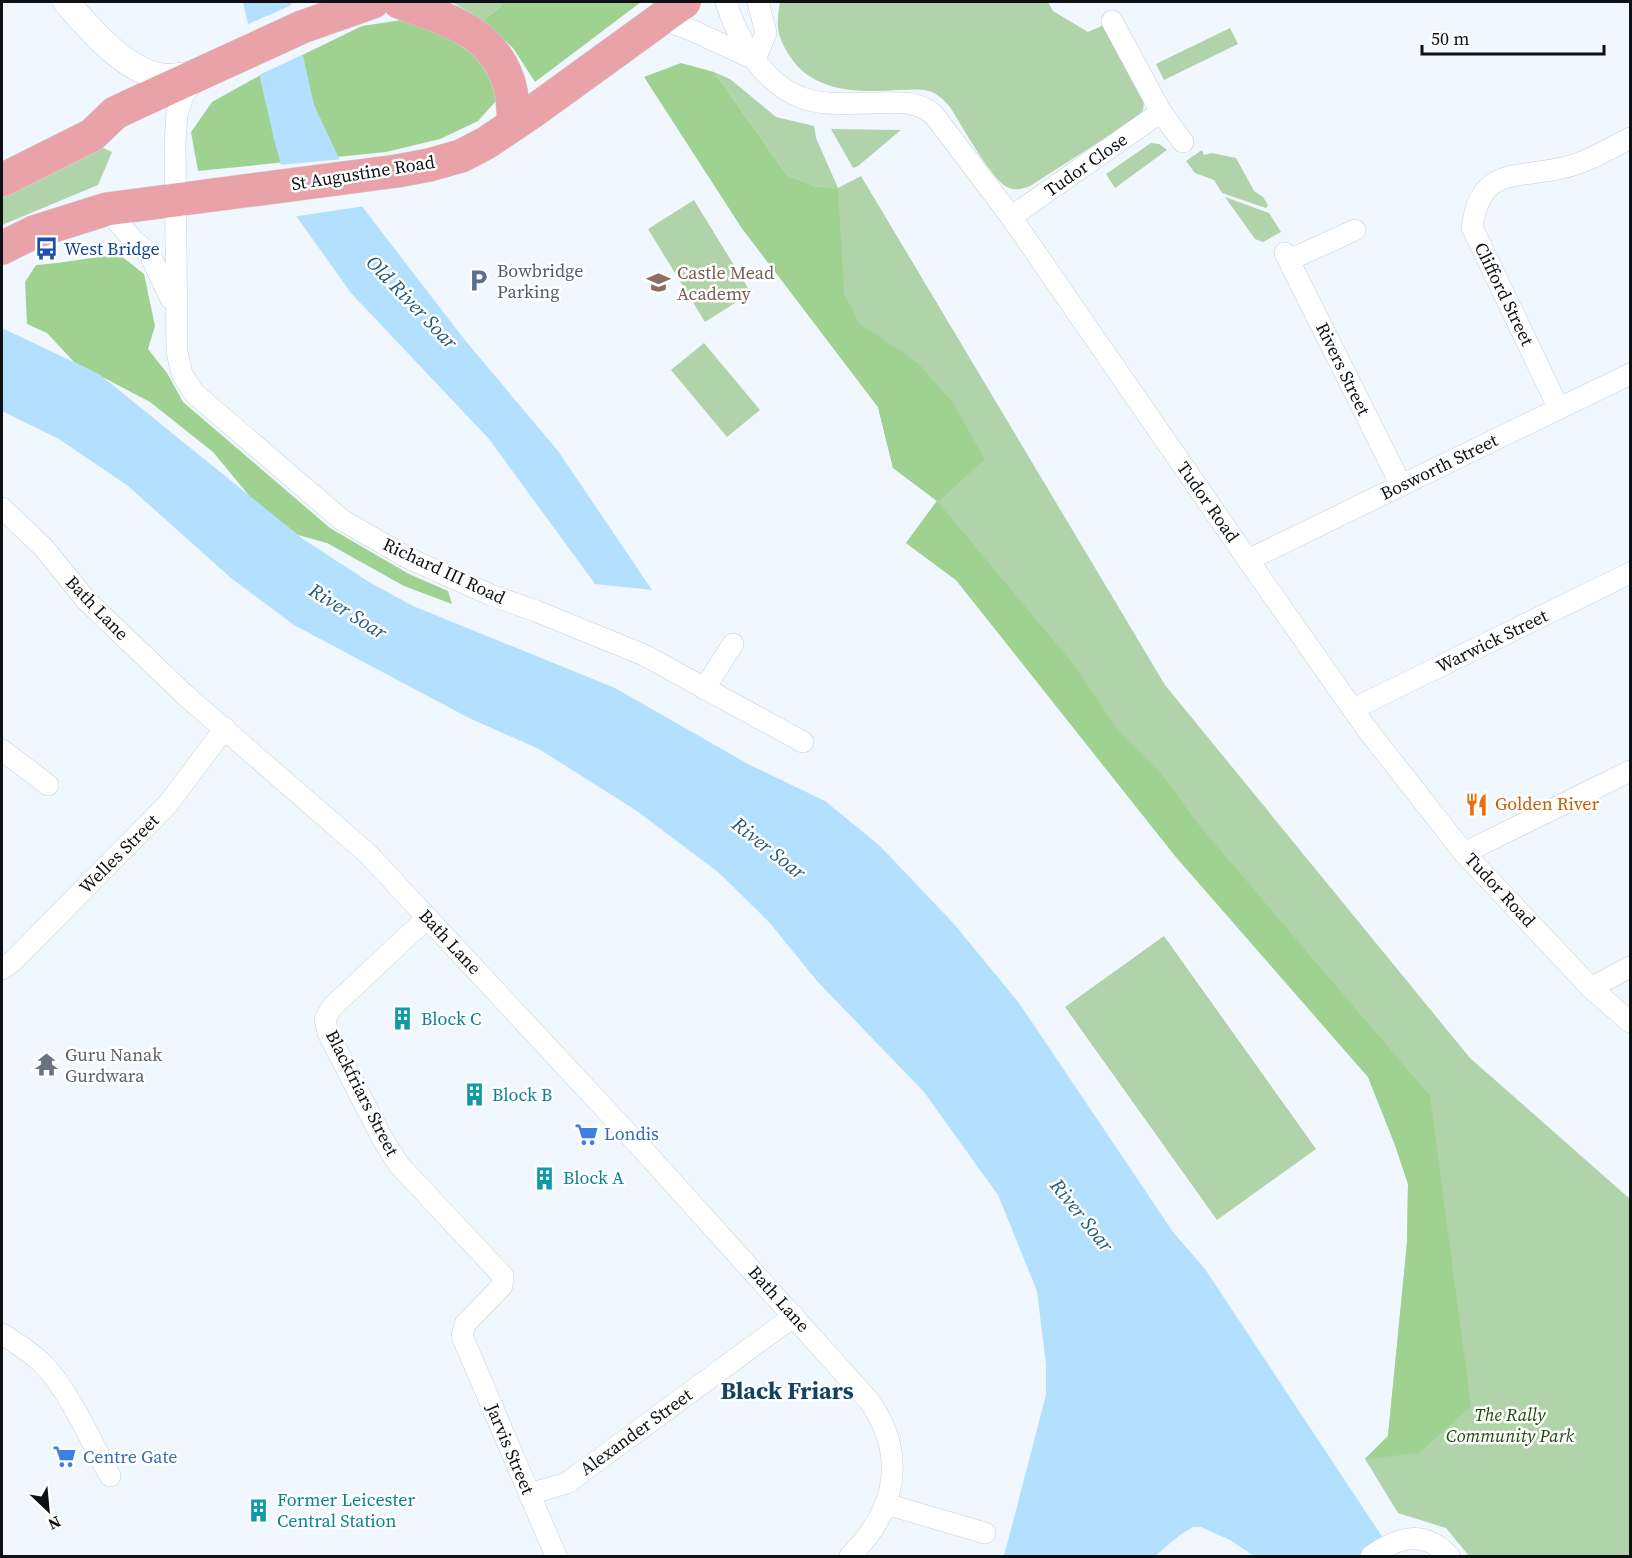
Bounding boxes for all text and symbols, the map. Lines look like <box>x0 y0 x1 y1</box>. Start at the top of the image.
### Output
scale bar <box>1422 18 1604 56</box>
text: 50 m <box>1431 26 1469 51</box>
street label: Tudor Close <box>1039 127 1132 202</box>
street label: St Augustine Road <box>289 149 436 196</box>
bus stop icon: West Bridge <box>33 236 59 262</box>
place label: West Bridge <box>64 236 160 261</box>
street label: Clifford Street <box>1469 238 1540 350</box>
water label: Old River Soar <box>360 249 465 356</box>
place label: Bowbridge Parking <box>497 258 583 304</box>
place label: Castle Mead Academy <box>677 260 774 306</box>
parking icon: Bowbridge Parking <box>466 268 492 294</box>
school or university icon: Castle Mead Academy <box>646 270 672 296</box>
street label: Rivers Street <box>1310 318 1377 420</box>
street label: Bosworth Street <box>1376 427 1502 506</box>
street label: Tudor Road <box>1171 456 1245 547</box>
street label: Richard III Road <box>379 531 510 610</box>
street label: Bath Lane <box>60 570 135 646</box>
water label: River Soar <box>303 576 393 646</box>
street label: Warwick Street <box>1432 603 1552 678</box>
restaurant icon: Golden River <box>1464 791 1490 817</box>
place label: Golden River <box>1495 791 1600 816</box>
street label: Welles Street <box>73 808 164 899</box>
water label: River Soar <box>725 810 813 886</box>
street label: Tudor Road <box>1459 847 1541 932</box>
street label: Bath Lane <box>414 903 487 980</box>
building icon: Block C <box>390 1006 416 1032</box>
place label: Block C <box>421 1006 481 1031</box>
street label: Blackfriars Street <box>320 1025 405 1160</box>
place label: Guru Nanak Gurdwara <box>65 1042 162 1088</box>
temple icon: Guru Nanak Gurdwara <box>34 1052 60 1078</box>
building icon: Block B <box>461 1082 487 1108</box>
place label: Block B <box>492 1082 552 1107</box>
supermarket icon: Londis <box>573 1121 599 1147</box>
place label: Londis <box>604 1121 659 1146</box>
building icon: Block A <box>532 1165 558 1191</box>
place label: Block A <box>563 1165 624 1190</box>
water label: River Soar <box>1043 1172 1121 1258</box>
street label: Bath Lane <box>743 1260 816 1337</box>
district label: Black Friars <box>720 1374 854 1407</box>
street label: Alexander Street <box>574 1382 697 1481</box>
street label: Jarvis Street <box>480 1399 541 1498</box>
park label: The Rally Community Park <box>1446 1402 1575 1448</box>
supermarket icon: Centre Gate <box>52 1444 78 1470</box>
place label: Centre Gate <box>83 1444 177 1469</box>
north arrow <box>18 1480 78 1540</box>
place label: Former Leicester Central Station <box>277 1487 415 1533</box>
building icon: Former Leicester Central Station <box>246 1497 272 1523</box>
text: N <box>44 1511 65 1536</box>

